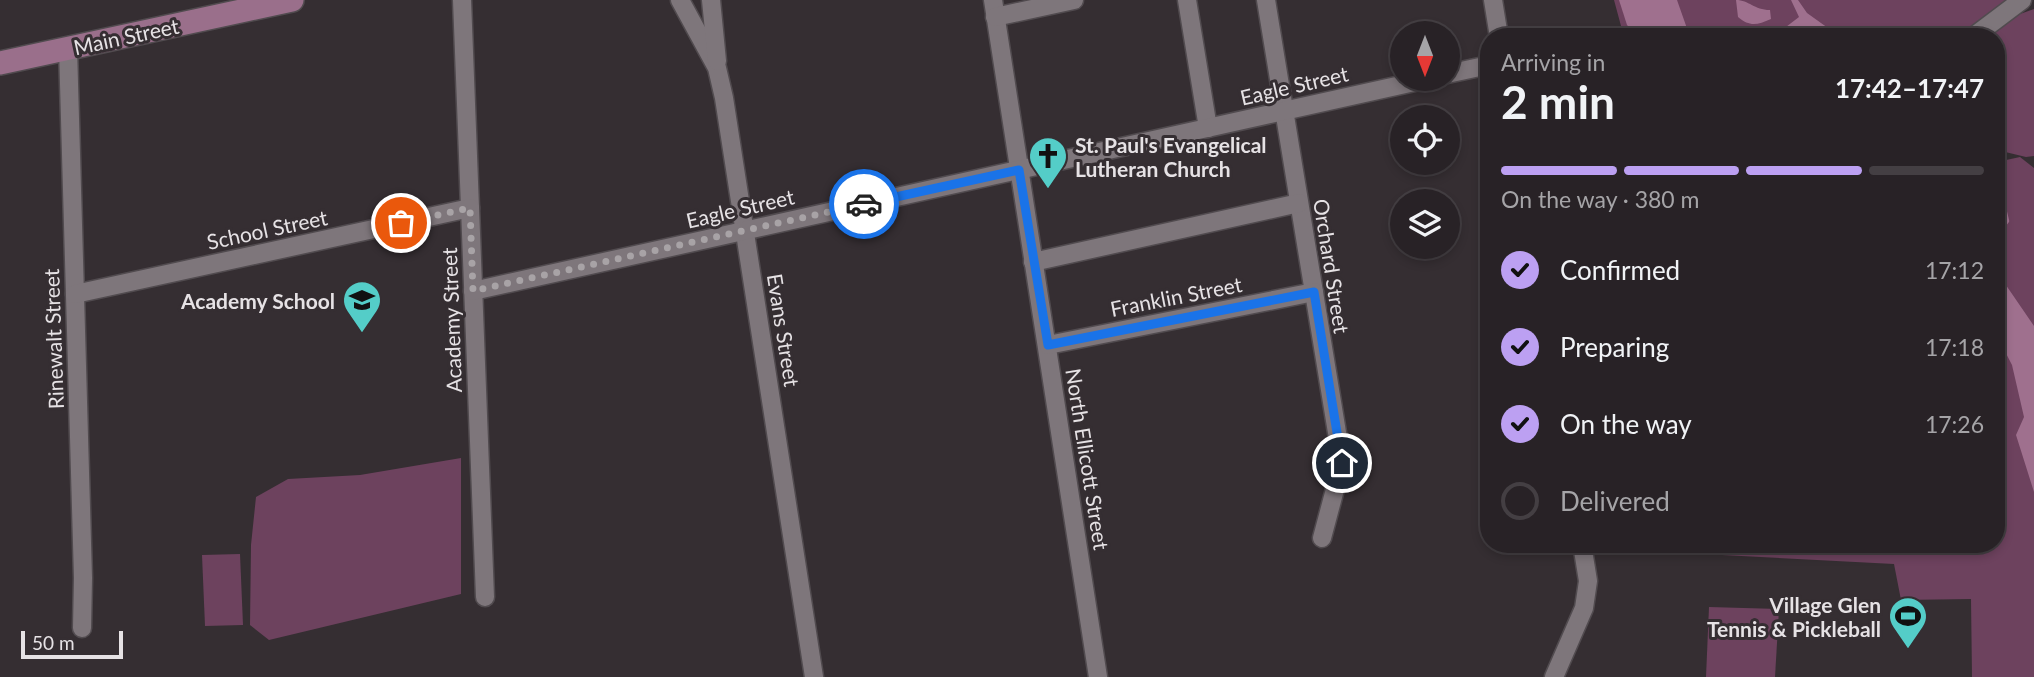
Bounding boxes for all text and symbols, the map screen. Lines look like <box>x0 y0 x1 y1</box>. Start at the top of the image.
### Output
street label: Main Street <box>71 13 181 59</box>
north arrow <box>1390 21 1460 91</box>
map controls <box>1390 21 1460 259</box>
text: Arriving in <box>1501 48 1605 76</box>
street label: Eagle Street <box>1238 60 1351 110</box>
text: 17:42–17:47 <box>1835 72 1984 104</box>
text: 2 min <box>1501 74 1615 129</box>
button: locate <box>1390 105 1460 175</box>
place label: St. Paul's Evangelical Lutheran Church <box>1075 132 1267 181</box>
church icon: St. Paul's Evangelical Lutheran Church <box>1027 135 1069 190</box>
courier <box>829 169 899 239</box>
street label: Eagle Street <box>684 183 797 233</box>
icon: car <box>845 185 883 223</box>
text: On the way · 380 m <box>1501 185 1700 213</box>
button: layers <box>1390 189 1460 259</box>
pin <box>371 193 431 253</box>
street label: Orchard Street <box>1309 197 1355 335</box>
street label: School Street <box>204 204 330 254</box>
icon: bag <box>382 204 420 242</box>
street label: Academy Street <box>436 247 466 393</box>
icon: check <box>1501 251 1539 289</box>
text: Confirmed <box>1560 254 1680 286</box>
text: 17:12 <box>1925 256 1984 284</box>
street label: Rinewalt Street <box>38 268 68 410</box>
street label: Franklin Street <box>1108 271 1244 321</box>
street label: Evans Street <box>763 272 805 389</box>
school or university icon: Academy School <box>341 279 383 334</box>
place label: Academy School <box>180 288 335 313</box>
icon: check <box>1501 328 1539 366</box>
text: Preparing <box>1560 331 1669 363</box>
text: 17:18 <box>1925 333 1984 361</box>
street label: North Ellicott Street <box>1061 366 1115 552</box>
icon: check <box>1501 405 1539 443</box>
text: On the way <box>1560 408 1692 440</box>
text: 17:26 <box>1925 410 1984 438</box>
pin <box>1312 433 1372 493</box>
icon: home <box>1323 444 1361 482</box>
text: Delivered <box>1560 485 1670 517</box>
place label: Village Glen Tennis & Pickleball <box>1707 592 1881 641</box>
sports icon: Village Glen Tennis & Pickleball <box>1887 595 1929 650</box>
scale bar <box>21 628 122 660</box>
text: 50 m <box>32 631 75 654</box>

